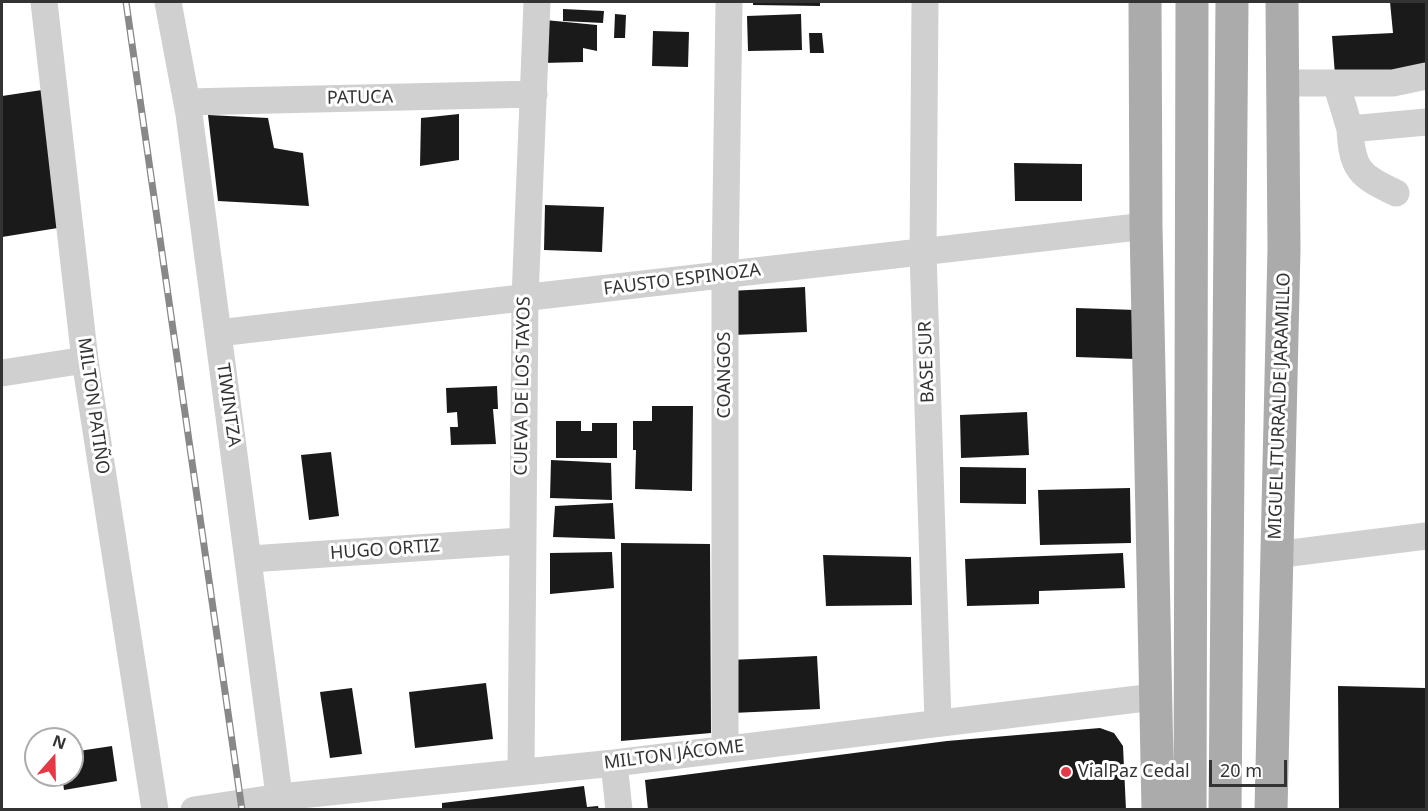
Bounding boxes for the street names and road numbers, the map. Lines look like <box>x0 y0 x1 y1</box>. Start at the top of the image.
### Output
street label: PATUCA <box>327 87 393 109</box>
street label: FAUSTO ESPINOZA <box>602 260 762 300</box>
street label: MIGUEL ITURRALDE JARAMILLO <box>1265 272 1295 540</box>
street label: CUEVA DE LOS TAYOS <box>511 296 535 476</box>
street label: BASE SUR <box>915 321 939 403</box>
street label: COANGOS <box>714 332 736 418</box>
street label: MILTON PATIÑO <box>73 336 113 476</box>
street label: TIWINTZA <box>211 362 245 448</box>
street label: HUGO ORTIZ <box>329 535 441 565</box>
street label: MILTON JÁCOME <box>603 736 745 774</box>

